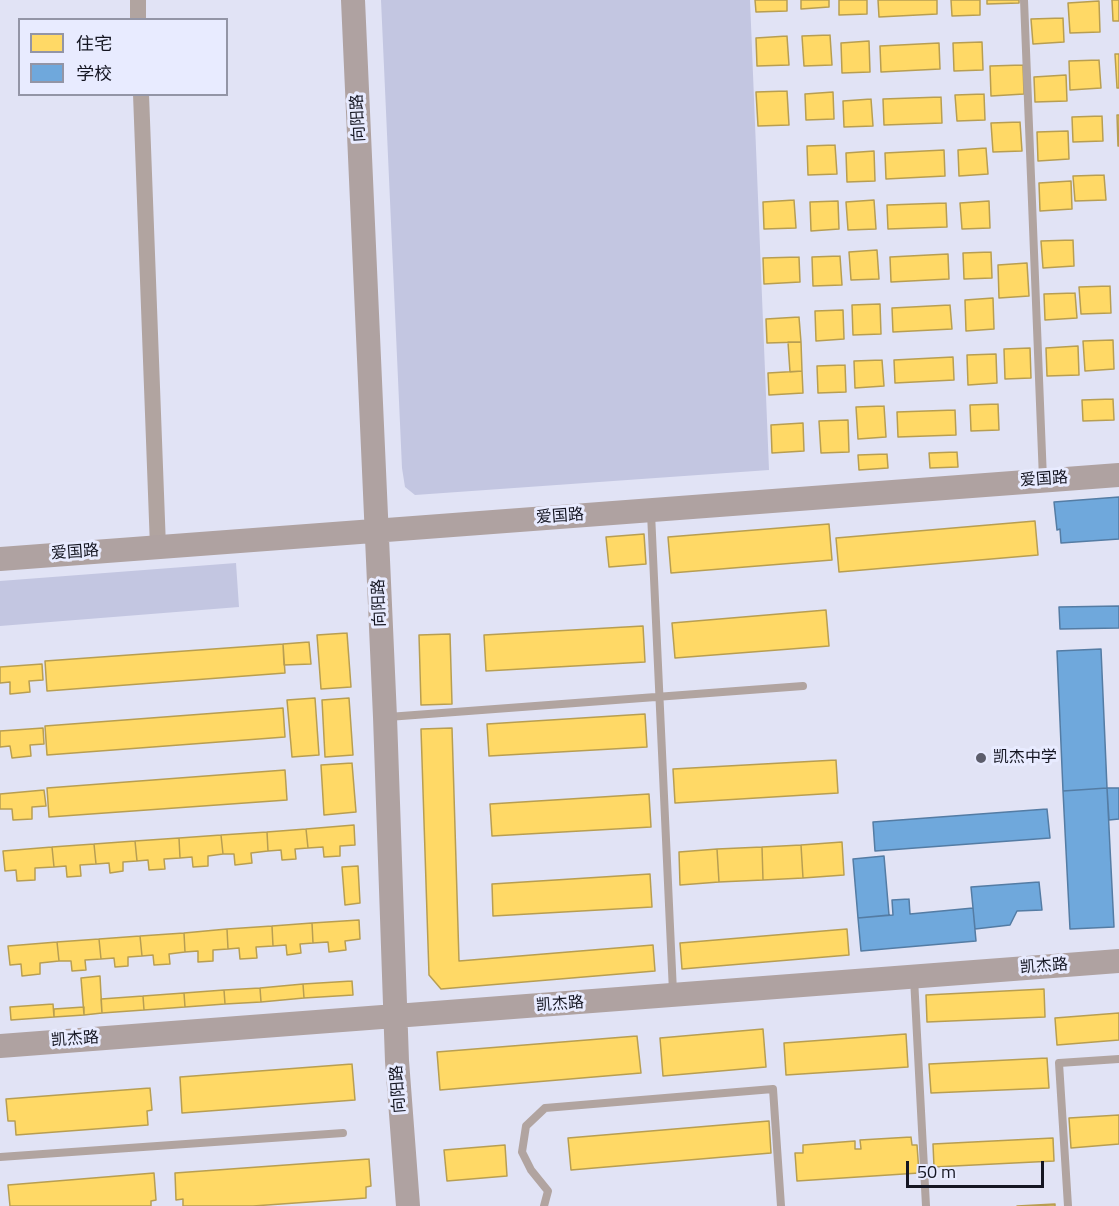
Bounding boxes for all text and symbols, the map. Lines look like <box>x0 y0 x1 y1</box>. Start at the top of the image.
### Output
legend <box>18 18 228 96</box>
text: 住宅 <box>76 30 112 57</box>
text: 学校 <box>76 60 112 87</box>
street label: 向阳路 <box>348 94 370 142</box>
street label: 爱国路 <box>1019 469 1069 491</box>
street label: 爱国路 <box>535 506 585 528</box>
street label: 爱国路 <box>50 542 100 564</box>
street label: 向阳路 <box>370 579 390 627</box>
place label: 凯杰中学 <box>993 748 1057 768</box>
marker: 凯杰中学 <box>974 751 988 765</box>
street label: 凯杰路 <box>1019 956 1069 978</box>
street label: 凯杰路 <box>535 994 585 1016</box>
street label: 凯杰路 <box>50 1029 100 1051</box>
street label: 向阳路 <box>388 1064 410 1114</box>
scale bar <box>909 1149 1047 1187</box>
text: 50 m <box>917 1158 956 1185</box>

